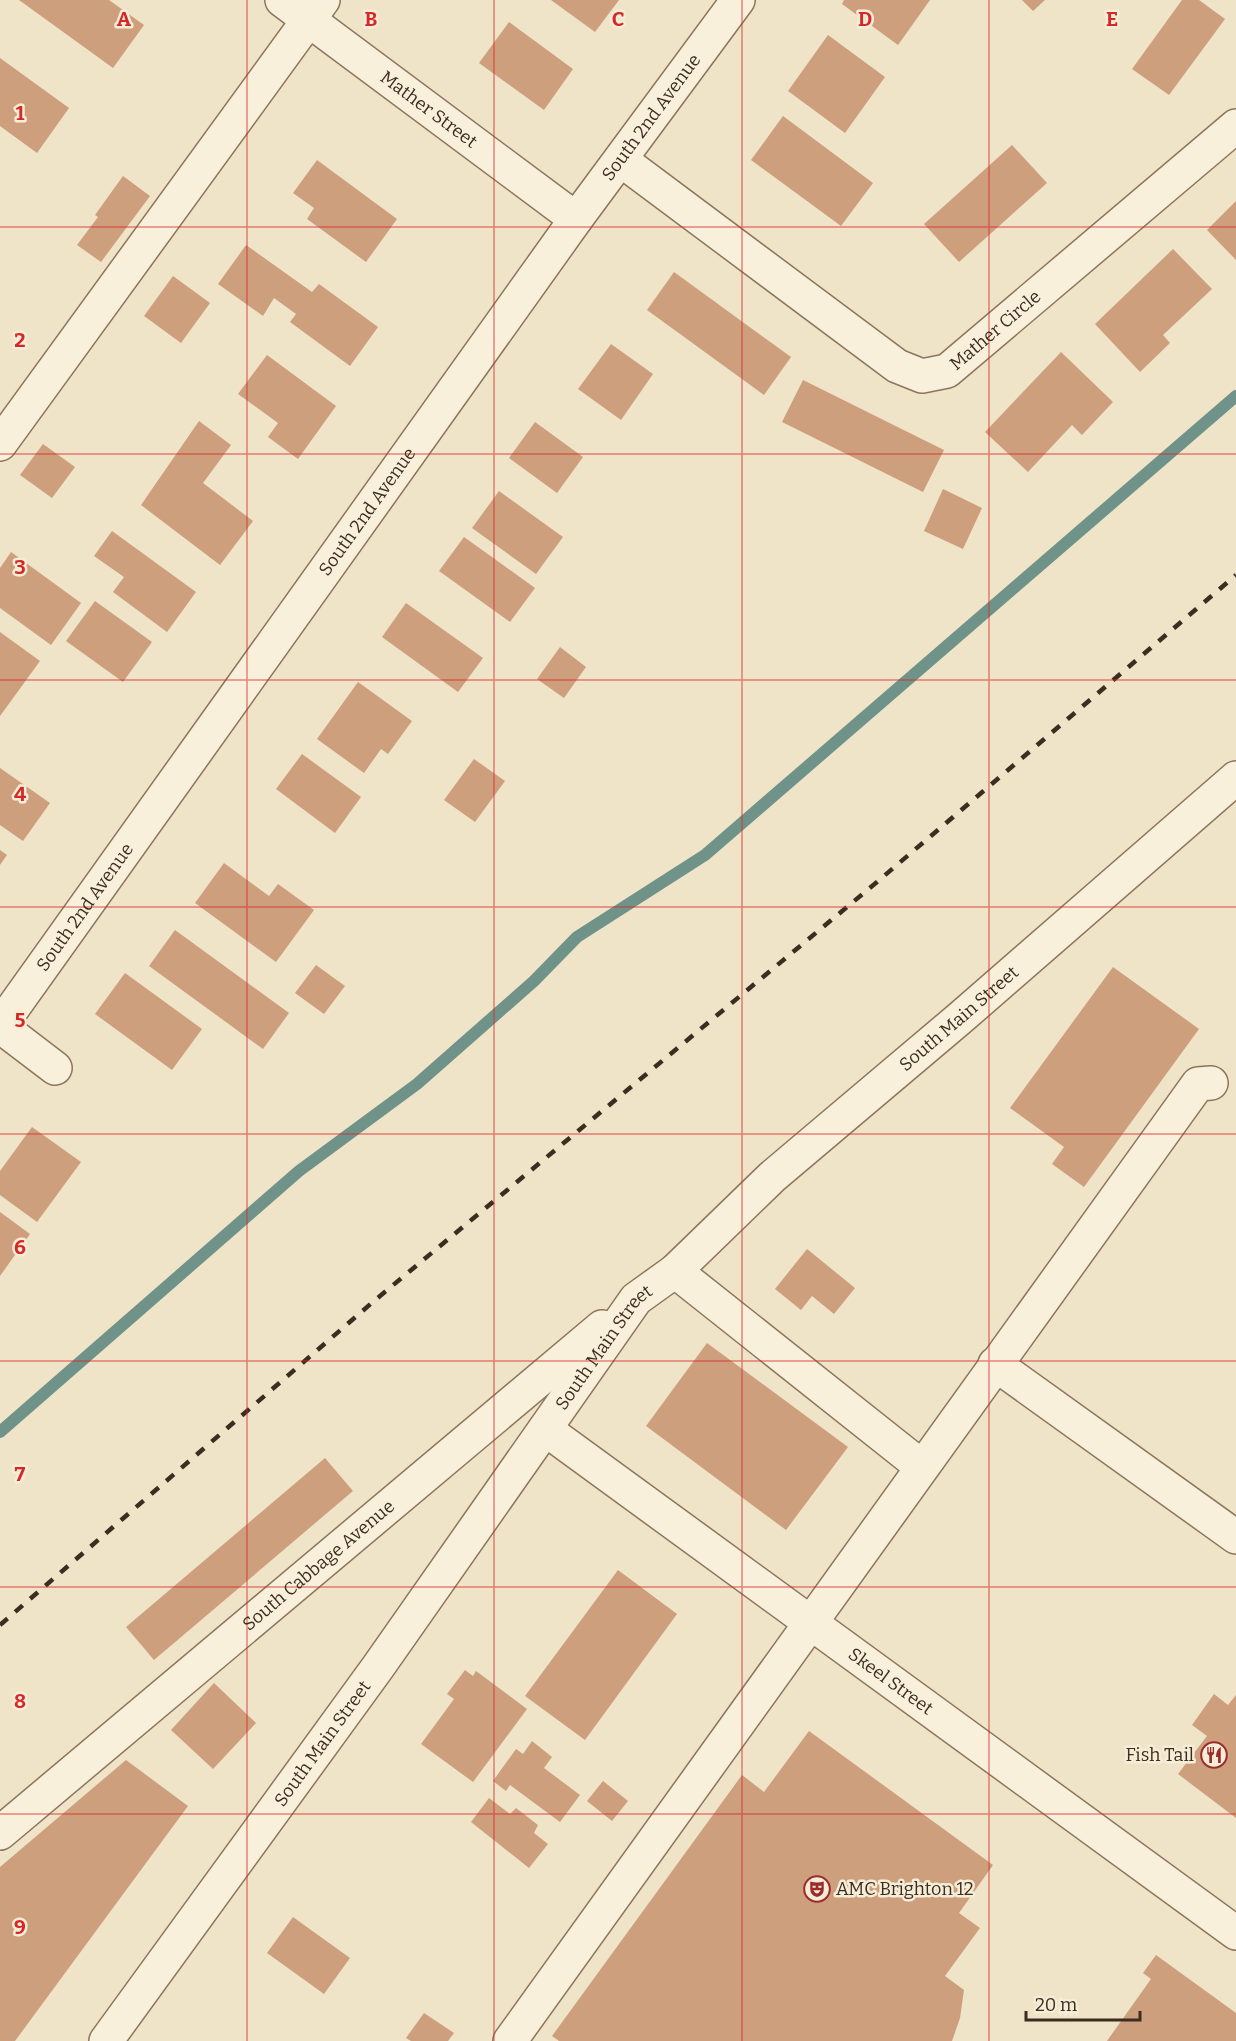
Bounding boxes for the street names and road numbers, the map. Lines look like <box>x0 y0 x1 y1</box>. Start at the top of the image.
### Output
street label: South 2nd Avenue <box>597 50 705 185</box>
street label: Mather Street <box>376 66 482 153</box>
street label: Mather Circle <box>945 285 1045 375</box>
street label: South 2nd Avenue <box>314 443 420 580</box>
street label: South 2nd Avenue <box>32 839 138 975</box>
street label: South Main Street <box>895 961 1023 1076</box>
street label: South Main Street <box>551 1280 657 1414</box>
street label: South Cabbage Avenue <box>238 1495 399 1635</box>
street label: Skeel Street <box>844 1643 938 1720</box>
street label: South Main Street <box>269 1676 376 1811</box>

